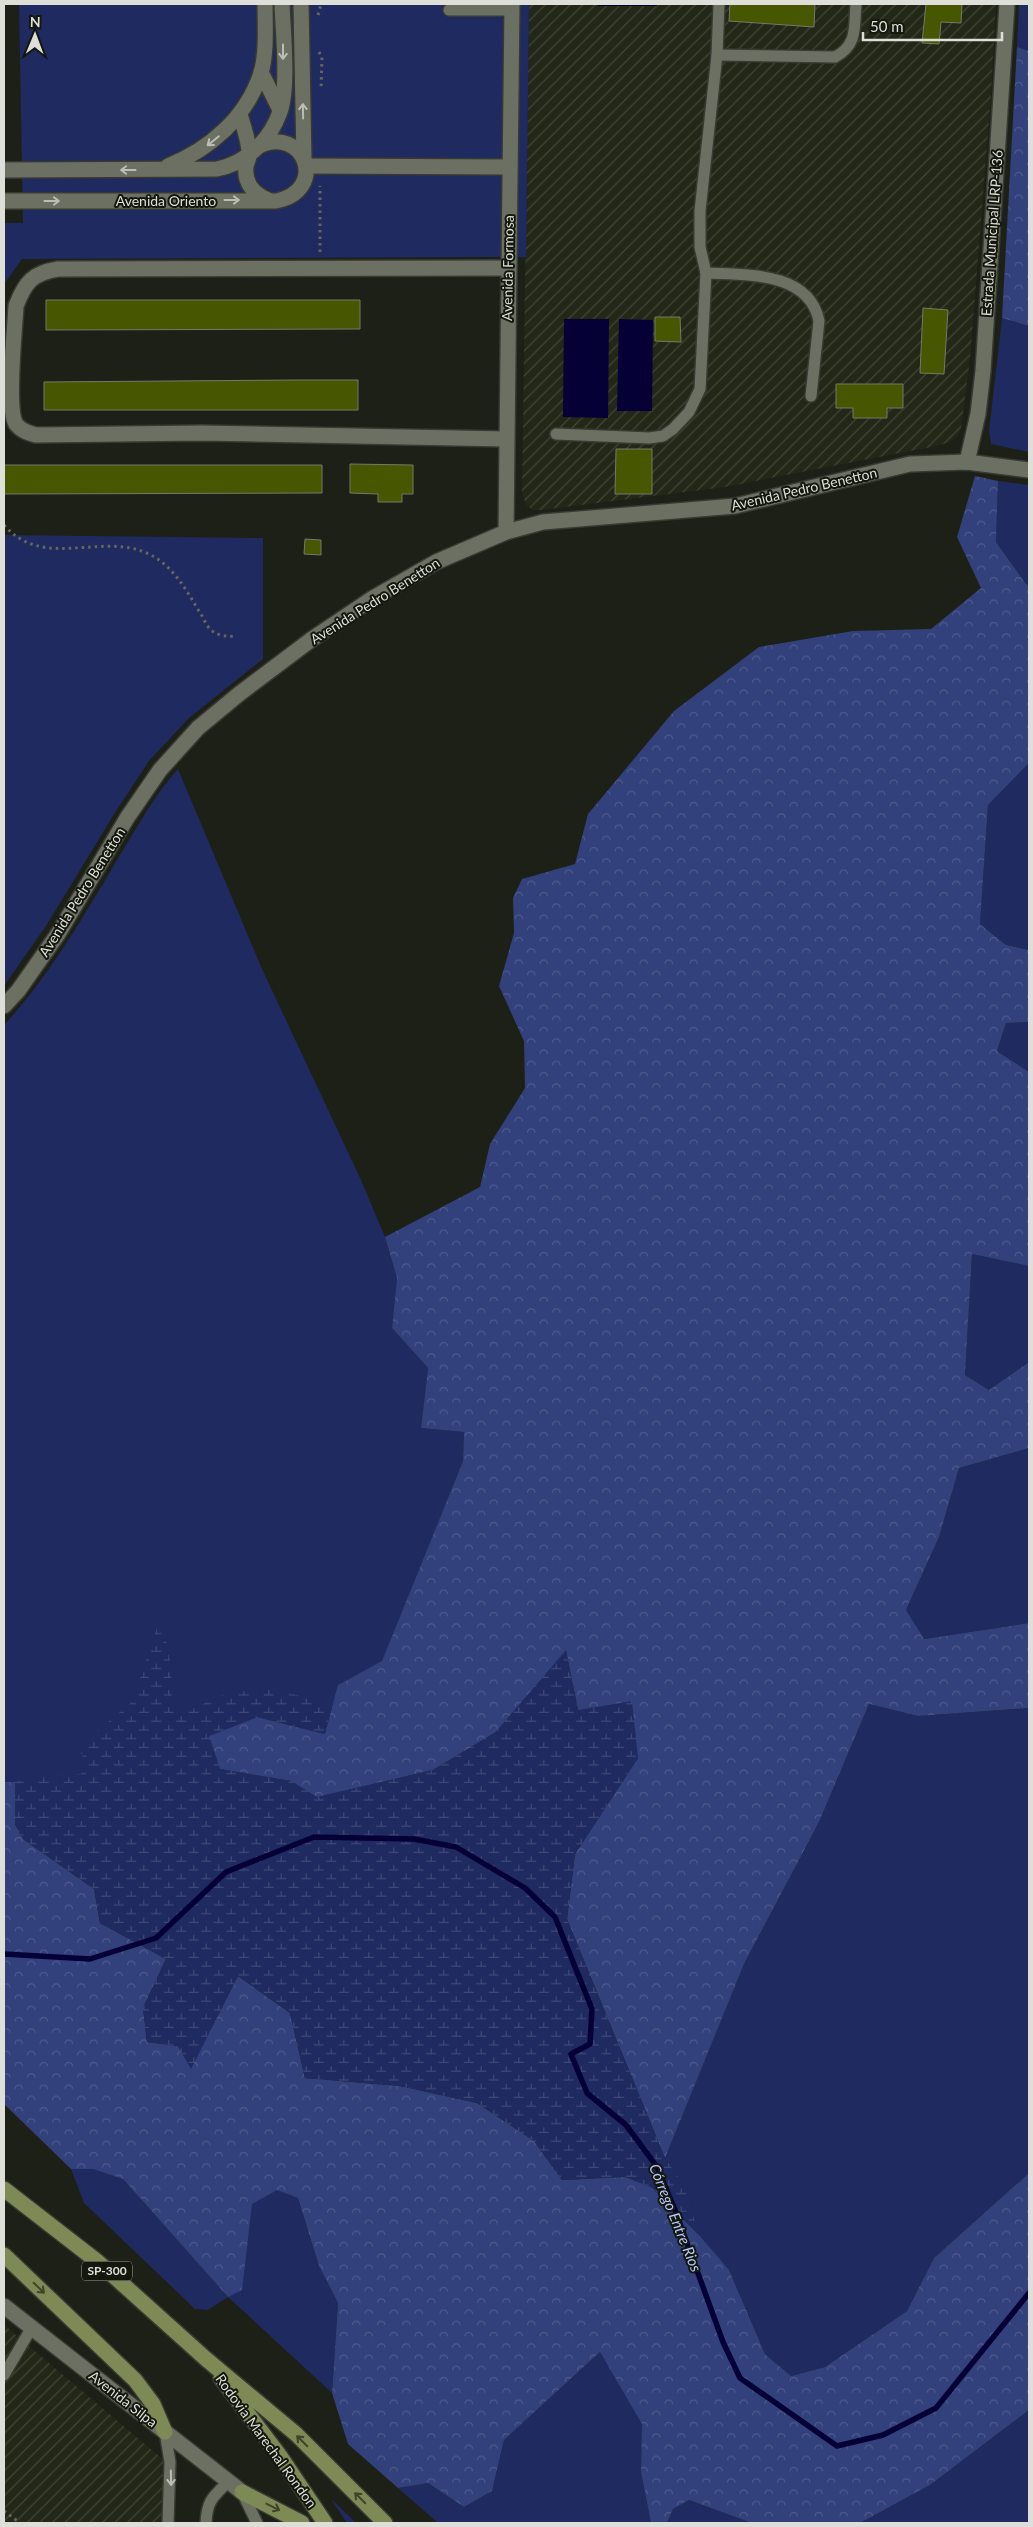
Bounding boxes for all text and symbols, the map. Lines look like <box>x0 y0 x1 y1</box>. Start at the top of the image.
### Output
north arrow <box>10 10 60 60</box>
scale bar <box>863 10 1002 42</box>
text: N <box>30 13 41 30</box>
text: 50 m <box>870 17 904 35</box>
one-way arrow <box>278 44 288 60</box>
one-way arrow <box>299 104 308 120</box>
one-way arrow <box>207 135 220 146</box>
street label: Estrada Municipal LRP-136 <box>977 149 1006 317</box>
one-way arrow <box>120 165 136 175</box>
street label: Avenida Oriento <box>116 192 216 209</box>
one-way arrow <box>224 195 240 205</box>
one-way arrow <box>44 196 60 206</box>
street label: Avenida Formosa <box>498 215 517 321</box>
street label: Avenida Pedro Benetton <box>729 463 879 514</box>
street label: Avenida Pedro Benetton <box>307 554 443 647</box>
street label: Avenida Pedro Benetton <box>35 824 128 960</box>
water label: Córrego Entre Rios <box>646 2161 706 2274</box>
road number: SP-300 <box>82 2262 132 2280</box>
one-way arrow <box>33 2282 46 2294</box>
street label: Avenida Silpa <box>86 2367 161 2431</box>
street label: Rodovia Marechal Rondon <box>212 2371 321 2511</box>
one-way arrow <box>297 2435 309 2447</box>
one-way arrow <box>166 2469 176 2485</box>
one-way arrow <box>354 2491 366 2504</box>
one-way arrow <box>265 2502 280 2512</box>

